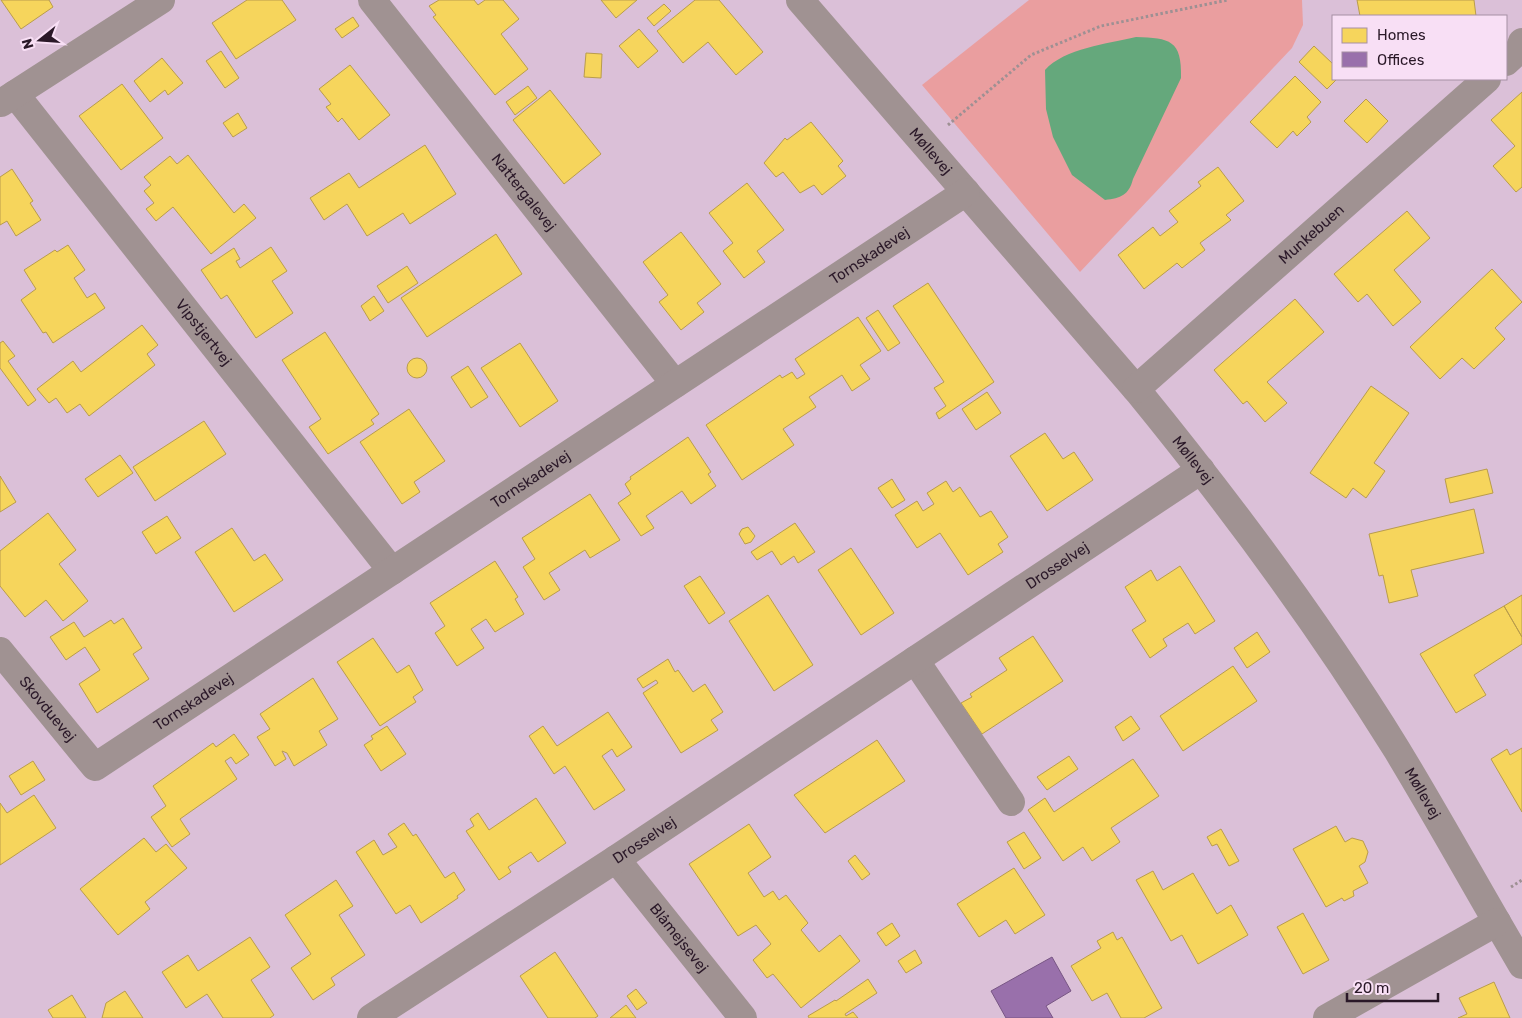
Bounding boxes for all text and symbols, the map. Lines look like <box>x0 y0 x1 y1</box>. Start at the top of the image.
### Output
north arrow <box>15 15 65 65</box>
legend <box>1332 15 1507 80</box>
text: Homes <box>1377 26 1426 44</box>
text: N <box>18 36 38 51</box>
text: Offices <box>1377 51 1425 69</box>
street label: Møllevej <box>906 124 956 179</box>
street label: Nattergalevej <box>488 150 560 235</box>
street label: Munkebuen <box>1275 200 1348 268</box>
street label: Tornskadevej <box>826 223 913 288</box>
street label: Vipstjertvej <box>172 296 235 369</box>
street label: Møllevej <box>1168 432 1217 488</box>
street label: Tornskadevej <box>488 447 574 512</box>
street label: Drosselvej <box>1022 538 1092 593</box>
street label: Tornskadevej <box>150 669 237 735</box>
street label: Skovduevej <box>15 673 80 745</box>
street label: Møllevej <box>1401 764 1445 822</box>
street label: Drosselvej <box>609 813 679 868</box>
street label: Blåmejsevej <box>646 900 712 976</box>
scale bar <box>1347 970 1438 1002</box>
text: 20 m <box>1354 979 1389 997</box>

